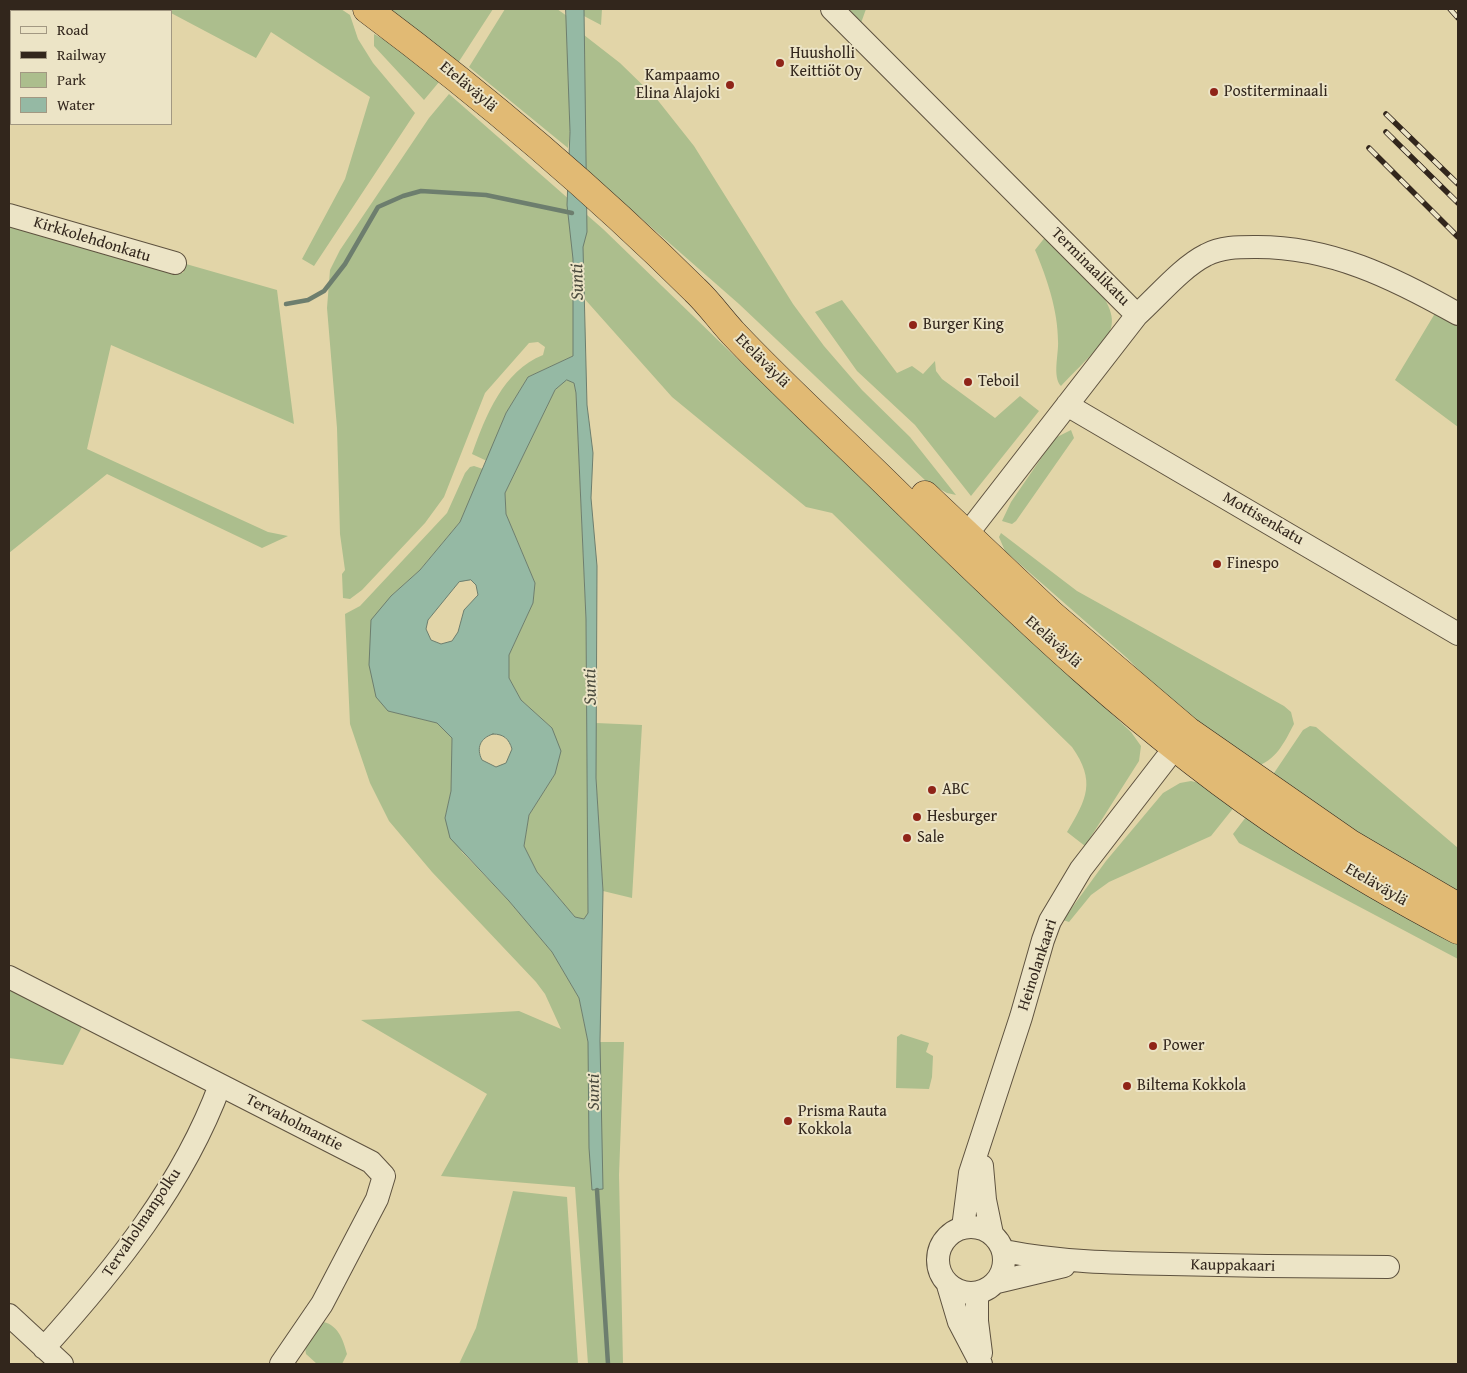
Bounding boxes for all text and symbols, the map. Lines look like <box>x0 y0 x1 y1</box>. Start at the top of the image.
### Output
legend <box>10 10 172 125</box>
text: Road <box>57 19 88 40</box>
text: Railway <box>57 44 106 65</box>
place label: Huusholli Keittiöt Oy <box>790 44 862 82</box>
marker: Huusholli Keittiöt Oy <box>774 57 786 69</box>
street label: Eteläväylä <box>435 58 501 116</box>
place label: Kampaamo Elina Alajoki <box>636 66 720 104</box>
text: Park <box>57 69 86 90</box>
marker: Kampaamo Elina Alajoki <box>724 79 736 91</box>
place label: Postiterminaali <box>1224 82 1328 102</box>
marker: Postiterminaali <box>1208 86 1220 98</box>
text: Water <box>57 94 95 115</box>
street label: Kirkkolehdonkatu <box>31 213 153 267</box>
street label: Terminaalikatu <box>1047 224 1133 310</box>
water label: Sunti <box>567 263 589 301</box>
place label: Burger King <box>923 315 1004 335</box>
marker: Burger King <box>907 319 919 331</box>
street label: Eteläväylä <box>731 330 793 392</box>
place label: Teboil <box>978 372 1019 392</box>
marker: Teboil <box>962 376 974 388</box>
street label: Mottisenkatu <box>1219 488 1307 550</box>
place label: Finespo <box>1227 554 1279 574</box>
marker: Finespo <box>1211 558 1223 570</box>
street label: Eteläväylä <box>1021 612 1085 672</box>
water label: Sunti <box>580 668 602 706</box>
place label: ABC <box>942 780 969 800</box>
marker: ABC <box>926 784 938 796</box>
place label: Hesburger <box>927 807 997 827</box>
marker: Hesburger <box>911 811 923 823</box>
place label: Sale <box>917 828 944 848</box>
marker: Sale <box>901 832 913 844</box>
street label: Eteläväylä <box>1341 859 1411 911</box>
street label: Heinolankaari <box>1014 917 1062 1013</box>
place label: Power <box>1163 1036 1205 1056</box>
marker: Power <box>1147 1040 1159 1052</box>
water label: Sunti <box>583 1074 605 1110</box>
place label: Biltema Kokkola <box>1137 1076 1246 1096</box>
marker: Biltema Kokkola <box>1121 1080 1133 1092</box>
street label: Tervaholmantie <box>242 1090 346 1156</box>
place label: Prisma Rauta Kokkola <box>798 1102 887 1140</box>
marker: Prisma Rauta Kokkola <box>782 1115 794 1127</box>
street label: Tervaholmanpolku <box>99 1165 185 1281</box>
street label: Kauppakaari <box>1190 1256 1276 1276</box>

